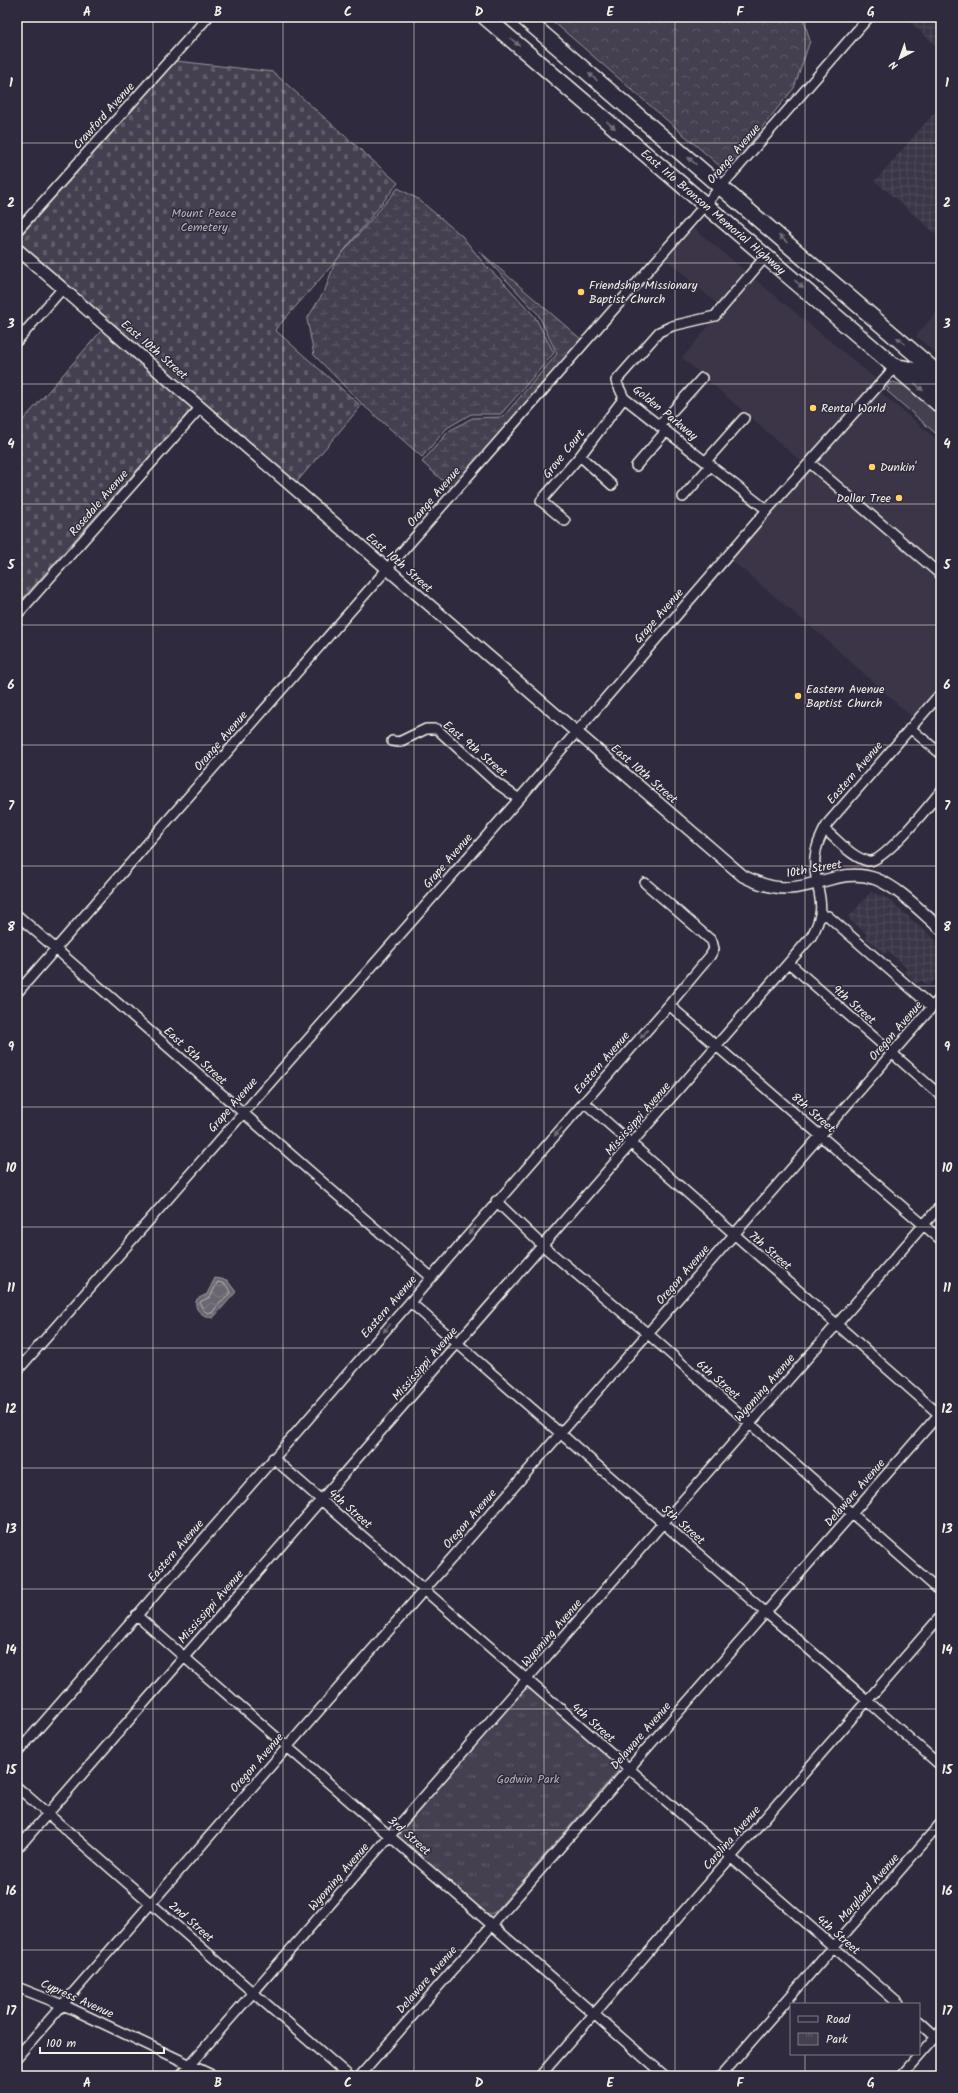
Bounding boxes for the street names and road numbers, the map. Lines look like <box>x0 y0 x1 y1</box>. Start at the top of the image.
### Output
street label: Crawford Avenue <box>69 78 140 154</box>
street label: Orange Avenue <box>702 119 766 188</box>
street label: East Irlo Bronson Memorial Highway <box>636 144 790 280</box>
street label: East 10th Street <box>116 316 192 385</box>
street label: Golden Parkway <box>628 381 702 446</box>
street label: Grove Court <box>538 425 590 483</box>
street label: Orange Avenue <box>402 462 466 531</box>
street label: Rosedale Avenue <box>65 465 134 541</box>
street label: East 10th Street <box>361 529 437 598</box>
street label: Grape Avenue <box>629 584 689 648</box>
street label: Orange Avenue <box>189 706 253 775</box>
street label: East 9th Street <box>438 716 512 782</box>
street label: Eastern Avenue <box>822 737 888 809</box>
street label: East 10th Street <box>606 740 682 809</box>
street label: Grape Avenue <box>418 829 478 893</box>
street label: 10th Street <box>785 855 844 883</box>
street label: 9th Street <box>828 981 880 1030</box>
street label: Oregon Avenue <box>864 996 928 1065</box>
street label: East 5th Street <box>159 1022 231 1090</box>
street label: Eastern Avenue <box>569 1027 635 1099</box>
street label: Grape Avenue <box>203 1073 263 1137</box>
street label: Mississippi Avenue <box>600 1077 676 1160</box>
street label: 8th Street <box>787 1088 840 1138</box>
street label: 7th Street <box>744 1227 796 1275</box>
street label: Oregon Avenue <box>651 1240 715 1309</box>
street label: Eastern Avenue <box>356 1271 422 1343</box>
street label: Mississippi Avenue <box>387 1322 463 1405</box>
street label: Wyoming Avenue <box>730 1349 800 1426</box>
street label: 6th Street <box>692 1355 744 1405</box>
street label: Delaware Avenue <box>820 1454 890 1531</box>
street label: 4th Street <box>324 1484 376 1534</box>
street label: Oregon Avenue <box>438 1484 502 1553</box>
street label: 5th Street <box>657 1501 709 1550</box>
street label: Eastern Avenue <box>143 1515 209 1587</box>
street label: Mississippi Avenue <box>173 1565 249 1648</box>
street label: Wyoming Avenue <box>517 1594 587 1671</box>
street label: Delaware Avenue <box>606 1697 676 1774</box>
street label: 4th Street <box>567 1698 619 1748</box>
street label: Oregon Avenue <box>225 1728 289 1797</box>
street label: Carolina Avenue <box>699 1801 766 1874</box>
street label: 3rd Street <box>383 1812 435 1860</box>
street label: Wyoming Avenue <box>304 1838 374 1915</box>
street label: Maryland Avenue <box>834 1849 905 1927</box>
street label: 2nd Street <box>164 1897 218 1947</box>
street label: 4th Street <box>812 1910 864 1960</box>
street label: Delaware Avenue <box>392 1941 462 2018</box>
street label: Cypress Avenue <box>37 1974 117 2024</box>

